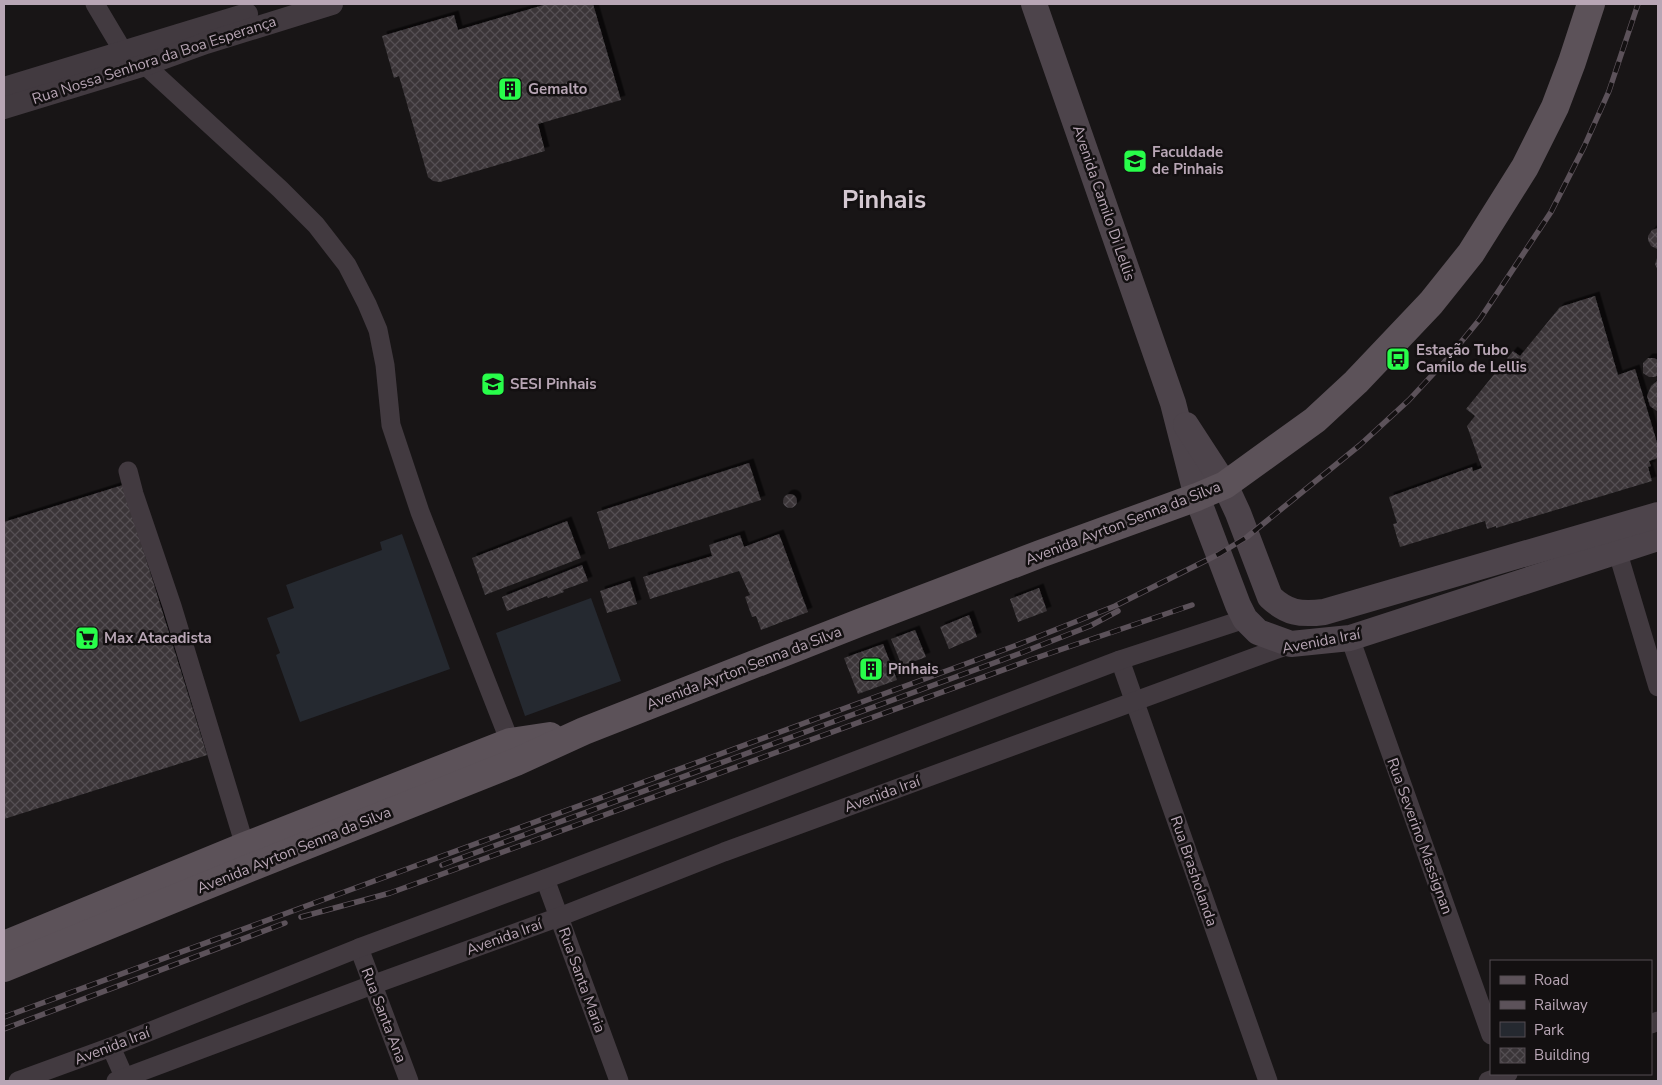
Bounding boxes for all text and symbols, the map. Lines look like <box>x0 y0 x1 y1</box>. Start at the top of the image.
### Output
street label: Rua Nossa Senhora da Boa Esperança <box>29 11 279 109</box>
building icon: Gemalto <box>497 76 523 102</box>
place label: Gemalto <box>528 79 588 99</box>
street label: Avenida Camilo Di Lellis <box>1068 122 1140 284</box>
place label: Faculdade de Pinhais <box>1152 142 1224 179</box>
school or university icon: Faculdade de Pinhais <box>1122 148 1148 174</box>
district label: Pinhais <box>842 183 926 217</box>
place label: Estação Tubo Camilo de Lellis <box>1416 340 1527 377</box>
bus stop icon: Estação Tubo Camilo de Lellis <box>1385 346 1411 372</box>
school or university icon: SESI Pinhais <box>480 371 506 397</box>
place label: SESI Pinhais <box>510 374 597 394</box>
street label: Avenida Ayrton Senna da Silva <box>1022 476 1224 570</box>
street label: Avenida Ayrton Senna da Silva <box>643 621 845 715</box>
street label: Avenida Iraí <box>1280 623 1363 658</box>
supermarket icon: Max Atacadista <box>74 625 100 651</box>
place label: Max Atacadista <box>104 628 212 648</box>
building icon: Pinhais <box>858 656 884 682</box>
place label: Pinhais <box>888 659 939 679</box>
street label: Rua Severino Massignan <box>1382 755 1458 917</box>
street label: Avenida Iraí <box>841 771 924 817</box>
street label: Avenida Ayrton Senna da Silva <box>194 802 394 898</box>
street label: Rua Brasholanda <box>1166 813 1222 929</box>
street label: Avenida Iraí <box>463 914 546 960</box>
street label: Rua Santa Maria <box>554 925 610 1035</box>
legend <box>1490 960 1652 1075</box>
street label: Rua Santa Ana <box>357 965 411 1065</box>
text: Road <box>1534 970 1569 990</box>
text: Railway <box>1534 995 1588 1015</box>
text: Park <box>1534 1020 1564 1040</box>
street label: Avenida Iraí <box>71 1022 154 1070</box>
text: Building <box>1534 1045 1590 1065</box>

